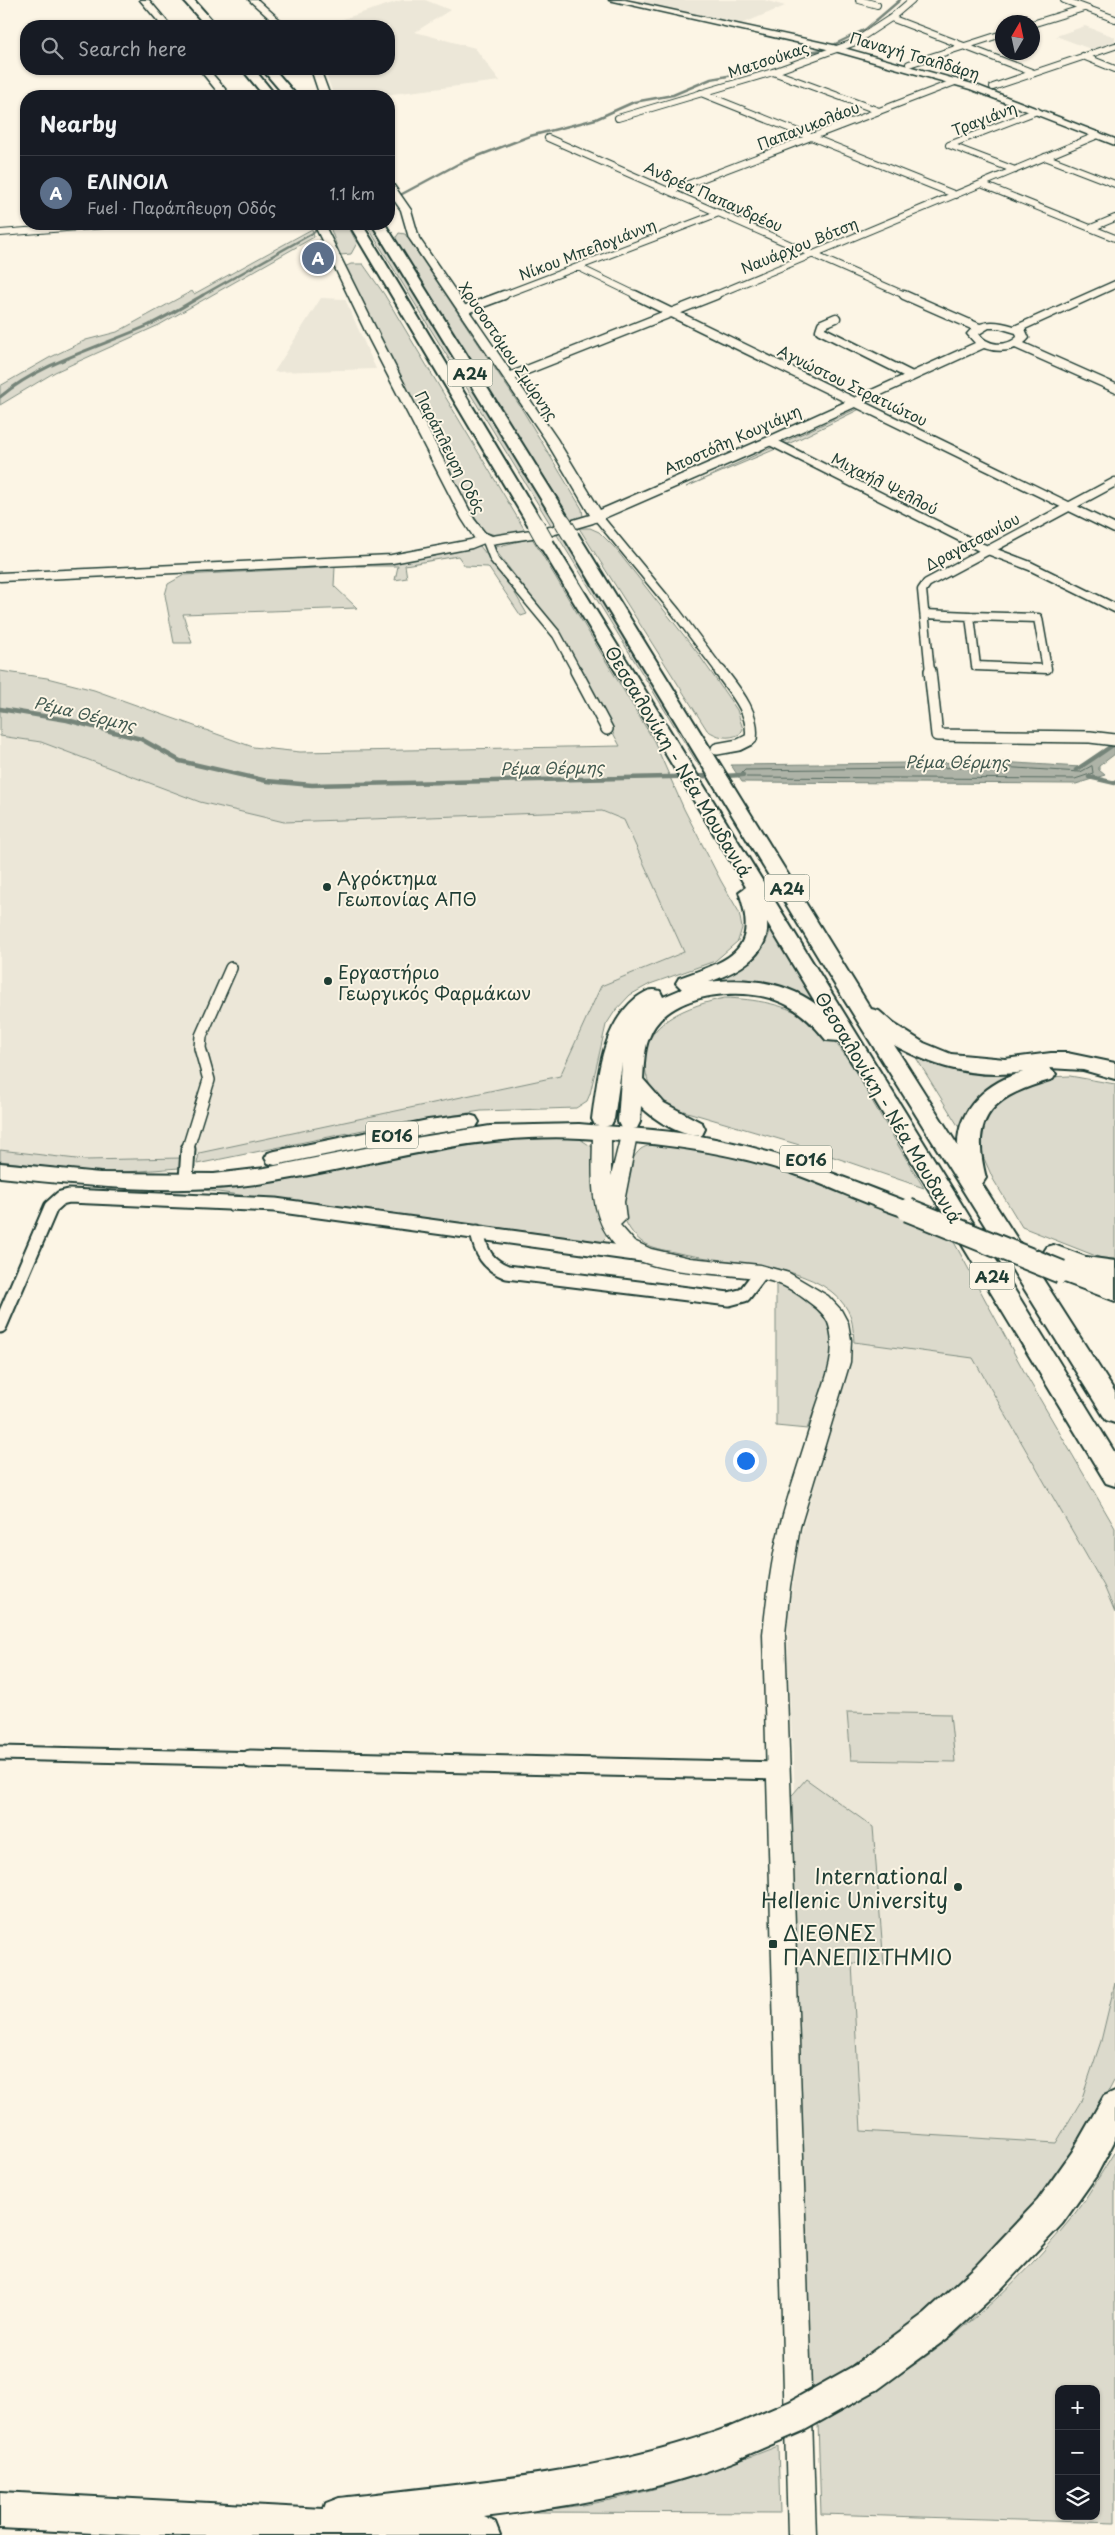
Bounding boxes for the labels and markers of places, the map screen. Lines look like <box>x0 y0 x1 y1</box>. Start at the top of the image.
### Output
pin: A <box>302 239 334 277</box>
place label: Αγρόκτημα Γεωπονίας ΑΠΘ <box>337 864 477 912</box>
marker: Αγρόκτημα Γεωπονίας ΑΠΘ <box>321 881 333 893</box>
place label: Εργαστήριο Γεωργικός Φαρμάκων <box>338 958 531 1006</box>
marker: Εργαστήριο Γεωργικός Φαρμάκων <box>322 975 334 987</box>
place label: International Hellenic University <box>761 1859 948 1915</box>
marker: International Hellenic University <box>952 1881 964 1893</box>
place label: ΔΙΕΘΝΕΣ ΠΑΝΕΠΙΣΤΗΜΙΟ <box>783 1916 952 1972</box>
marker: ΔΙΕΘΝΕΣ ΠΑΝΕΠΙΣΤΗΜΙΟ <box>767 1938 779 1950</box>

